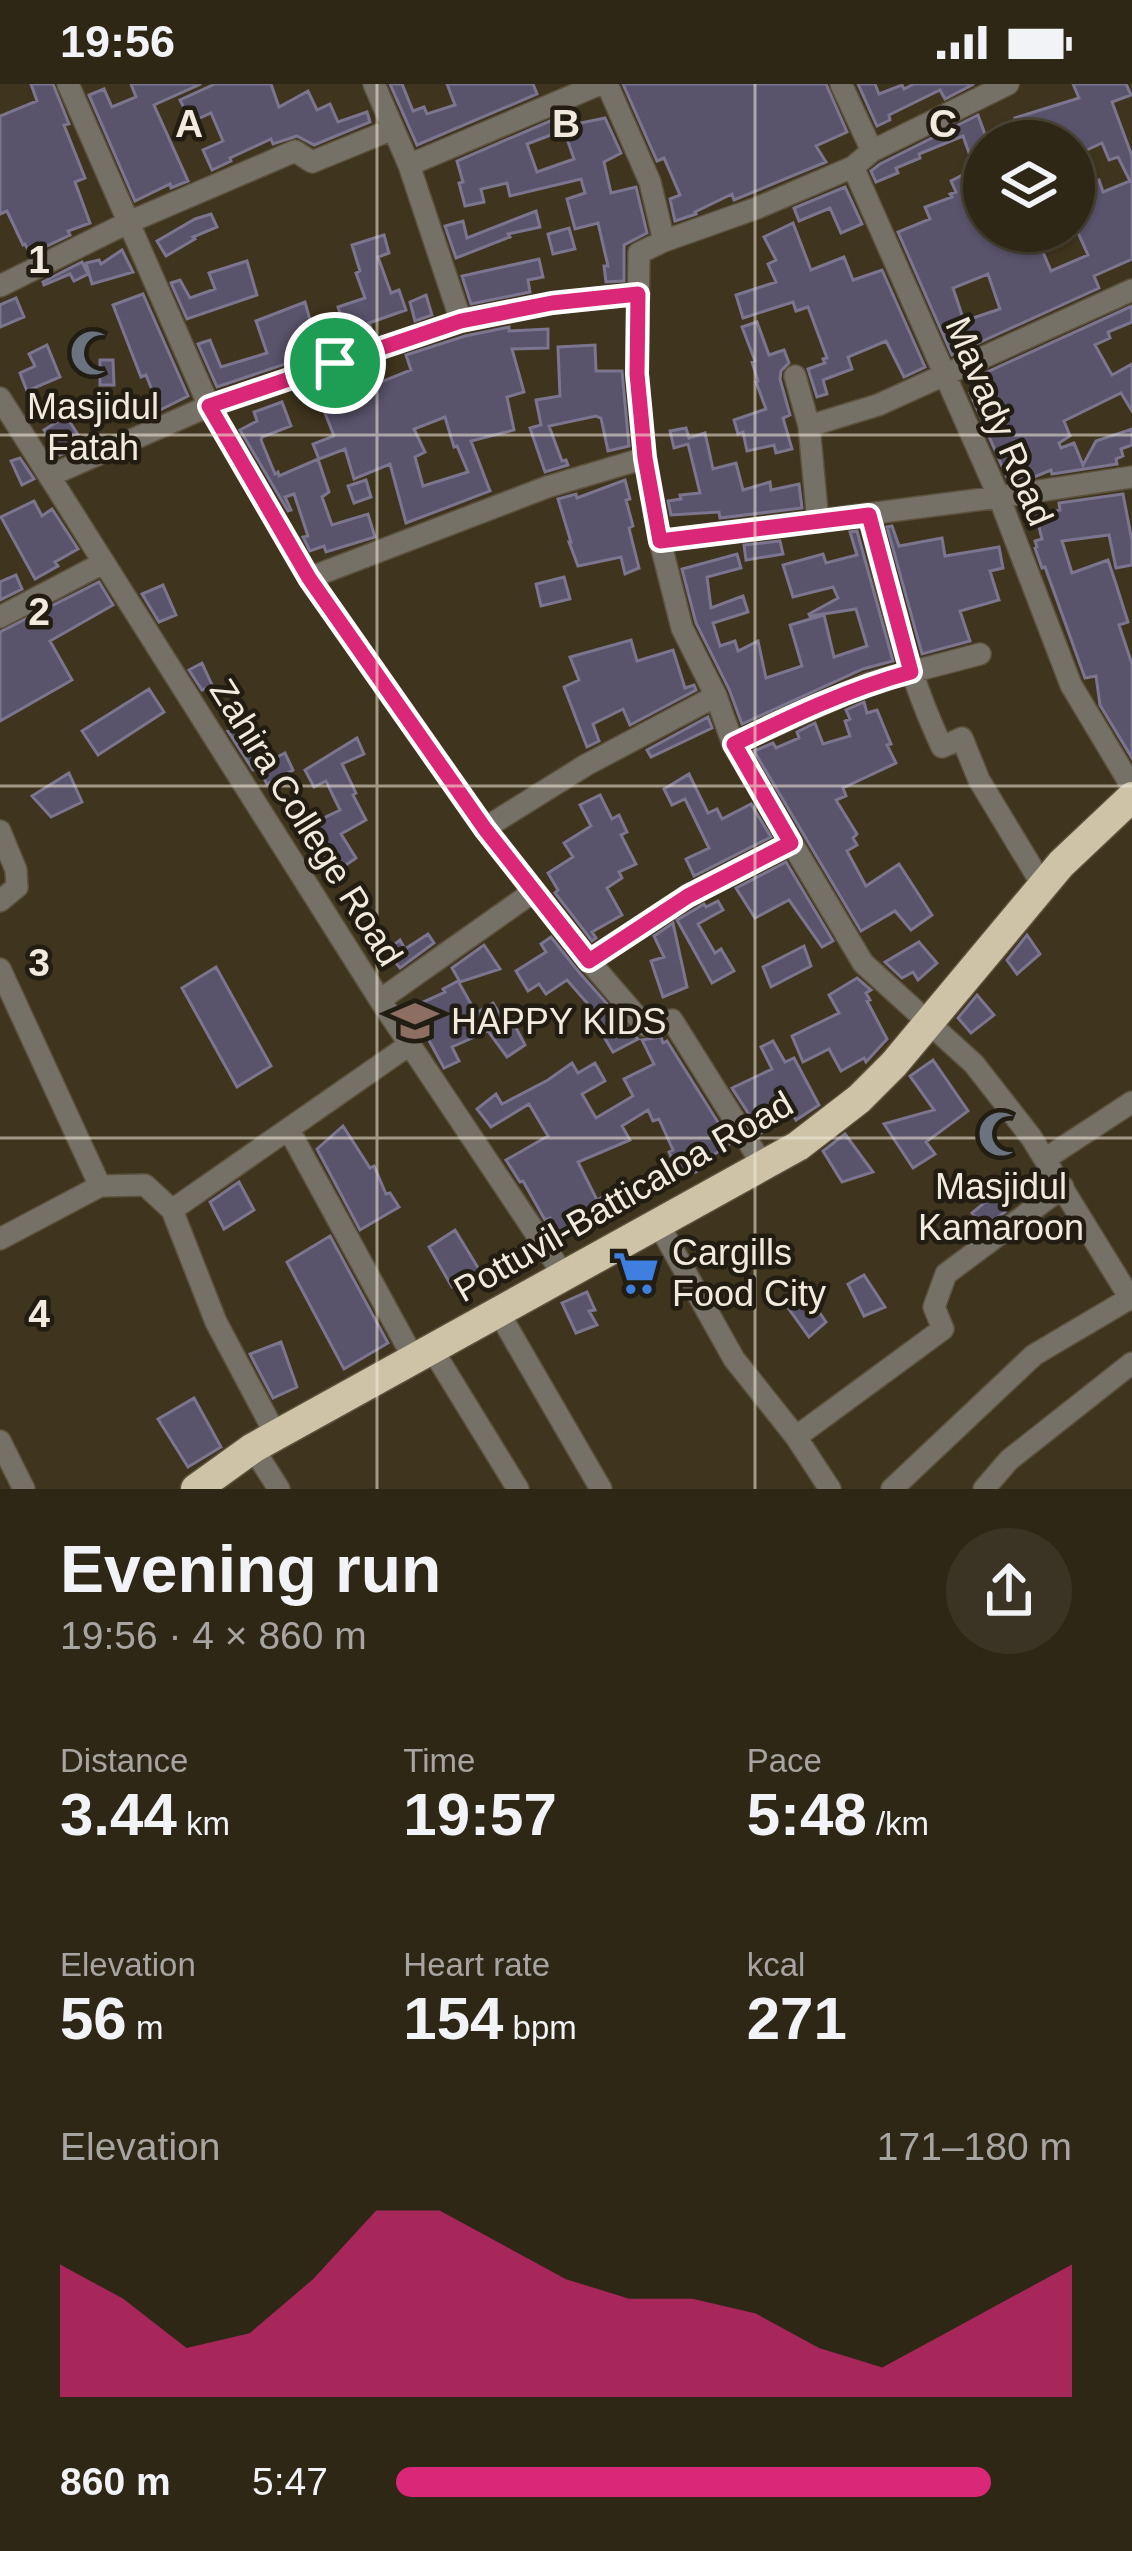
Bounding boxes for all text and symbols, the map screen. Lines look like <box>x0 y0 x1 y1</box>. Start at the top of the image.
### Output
text: 19:56 <box>60 16 175 67</box>
text: A <box>175 102 203 145</box>
text: B <box>552 102 580 145</box>
text: C <box>929 102 957 145</box>
map controls <box>963 120 1095 252</box>
button: layers <box>963 120 1095 252</box>
text: 1 <box>28 238 50 281</box>
street label: Mavady Road <box>937 311 1062 531</box>
pin <box>284 312 386 414</box>
mosque icon: Masjidul Fatah <box>68 328 118 378</box>
icon: arrive <box>302 330 368 396</box>
place label: Masjidul Fatah <box>27 386 159 468</box>
text: 2 <box>28 590 50 633</box>
street label: Zahira College Road <box>202 671 411 973</box>
text: 3 <box>28 941 50 984</box>
school or university icon: HAPPY KIDS <box>390 996 440 1046</box>
place label: HAPPY KIDS <box>451 1001 666 1042</box>
street label: Pottuvil-Batticaloa Road <box>447 1083 800 1310</box>
mosque icon: Masjidul Kamaroon <box>976 1109 1026 1159</box>
place label: Masjidul Kamaroon <box>918 1166 1084 1248</box>
place label: Cargills Food City <box>672 1232 826 1314</box>
supermarket icon: Cargills Food City <box>611 1248 661 1298</box>
text: 4 <box>28 1292 50 1335</box>
button: share <box>946 1528 1072 1654</box>
text: Evening run <box>60 1532 441 1606</box>
text: 19:56 · 4 × 860 m <box>60 1614 367 1657</box>
text: Distance <box>60 1742 188 1779</box>
text: Time <box>403 1742 475 1779</box>
text: Pace <box>747 1742 822 1779</box>
text: 3.44 <box>60 1781 177 1848</box>
text: 19:57 <box>403 1781 557 1848</box>
text: 5:48 <box>747 1781 867 1848</box>
text: km <box>177 1805 230 1842</box>
text: /km <box>867 1805 929 1842</box>
text: Elevation <box>60 1946 196 1983</box>
text: Heart rate <box>403 1946 550 1983</box>
text: kcal <box>747 1946 805 1983</box>
text: 56 <box>60 1985 127 2052</box>
text: 154 <box>403 1985 503 2052</box>
text: 271 <box>747 1985 847 2052</box>
text: m <box>127 2009 163 2046</box>
text: bpm <box>503 2009 577 2046</box>
text: Elevation <box>60 2125 220 2168</box>
text: 171–180 m <box>877 2125 1072 2168</box>
text: 860 m <box>60 2460 171 2503</box>
text: 5:47 <box>252 2460 328 2503</box>

